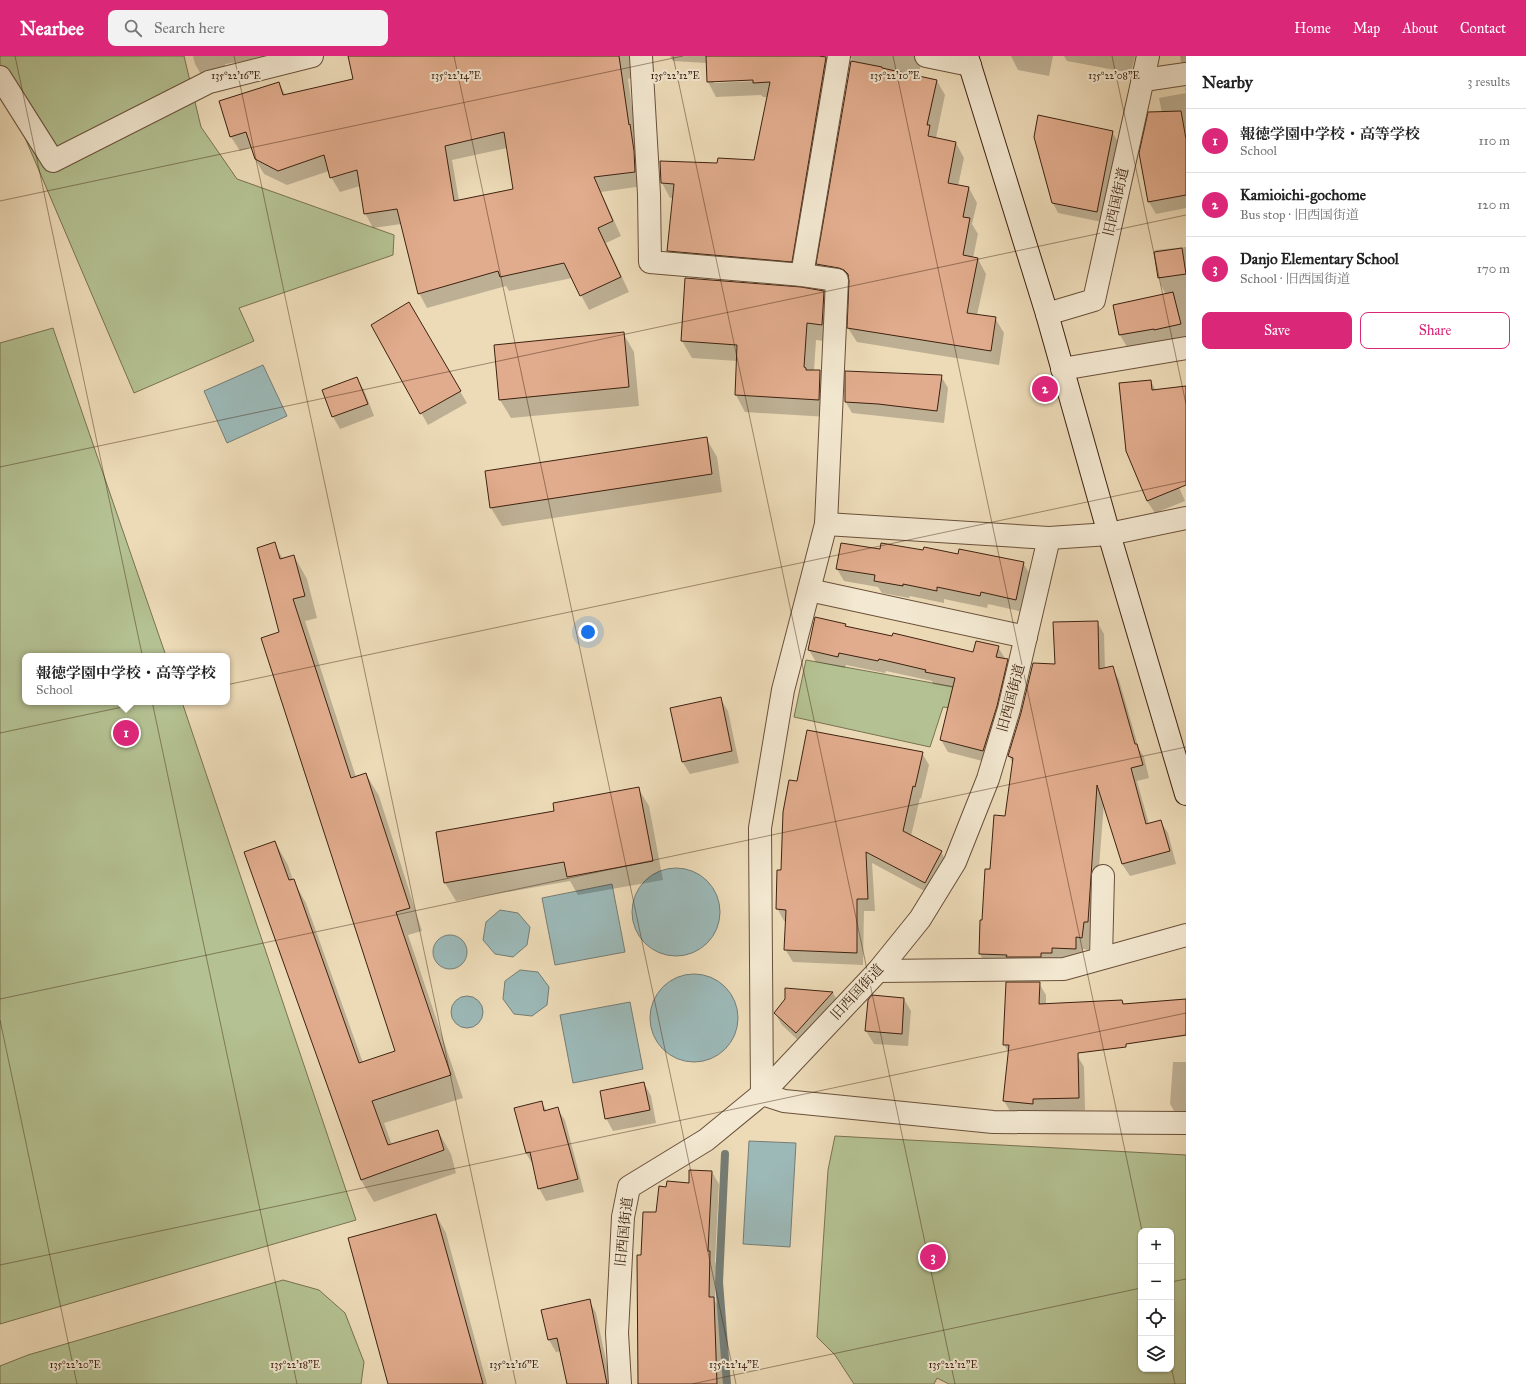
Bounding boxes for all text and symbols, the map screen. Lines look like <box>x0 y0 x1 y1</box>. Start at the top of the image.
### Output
search box <box>108 10 388 46</box>
text: Nearbee <box>20 17 84 40</box>
icon: search <box>122 17 144 39</box>
text: Search here <box>154 19 225 37</box>
text: Home <box>1294 20 1331 37</box>
text: Map <box>1353 20 1380 37</box>
text: About <box>1402 20 1438 37</box>
text: Contact <box>1460 20 1506 37</box>
text: 135°22'16"E <box>211 70 261 82</box>
text: 135°22'14"E <box>431 70 481 82</box>
text: 135°22'12"E <box>650 70 700 82</box>
text: 135°22'10"E <box>870 70 920 82</box>
text: 135°22'08"E <box>1088 70 1140 82</box>
text: Nearby <box>1202 72 1253 93</box>
text: 3 results <box>1467 74 1510 90</box>
text: 報徳学園中学校・高等学校 <box>1240 125 1420 143</box>
text: 1 <box>1212 133 1218 149</box>
text: 110 m <box>1478 133 1510 149</box>
text: School <box>1240 143 1277 159</box>
street label: 旧西国街道 <box>1100 166 1132 238</box>
text: Kamioichi-gochome <box>1240 186 1366 204</box>
text: 2 <box>1212 197 1218 213</box>
text: 120 m <box>1477 197 1510 213</box>
text: Bus stop · 旧西国街道 <box>1240 207 1359 223</box>
text: Danjo Elementary School <box>1240 250 1399 268</box>
text: 3 <box>1212 261 1218 277</box>
text: 170 m <box>1477 261 1510 277</box>
text: School · 旧西国街道 <box>1240 271 1350 287</box>
button: Save <box>1202 312 1352 349</box>
button: Share <box>1360 312 1510 349</box>
pin: 2 <box>1032 374 1058 404</box>
your location <box>578 622 598 642</box>
popup <box>22 653 230 705</box>
street label: 旧西国街道 <box>994 662 1028 734</box>
text: 報徳学園中学校・高等学校 <box>36 664 216 682</box>
text: School <box>36 682 73 698</box>
pin: 1 <box>113 718 139 748</box>
street label: 旧西国街道 <box>827 961 887 1023</box>
street label: 旧西国街道 <box>612 1196 636 1268</box>
map controls <box>1138 1228 1174 1372</box>
button: + <box>1138 1228 1174 1264</box>
pin: 3 <box>920 1242 946 1272</box>
button: − <box>1138 1264 1174 1300</box>
button: locate <box>1138 1300 1174 1336</box>
button: layers <box>1138 1336 1174 1372</box>
text: 135°22'20"E <box>49 1359 101 1371</box>
text: 135°22'18"E <box>270 1359 320 1371</box>
text: 135°22'16"E <box>489 1359 539 1371</box>
text: 135°22'14"E <box>709 1359 759 1371</box>
text: 135°22'12"E <box>928 1359 978 1371</box>

